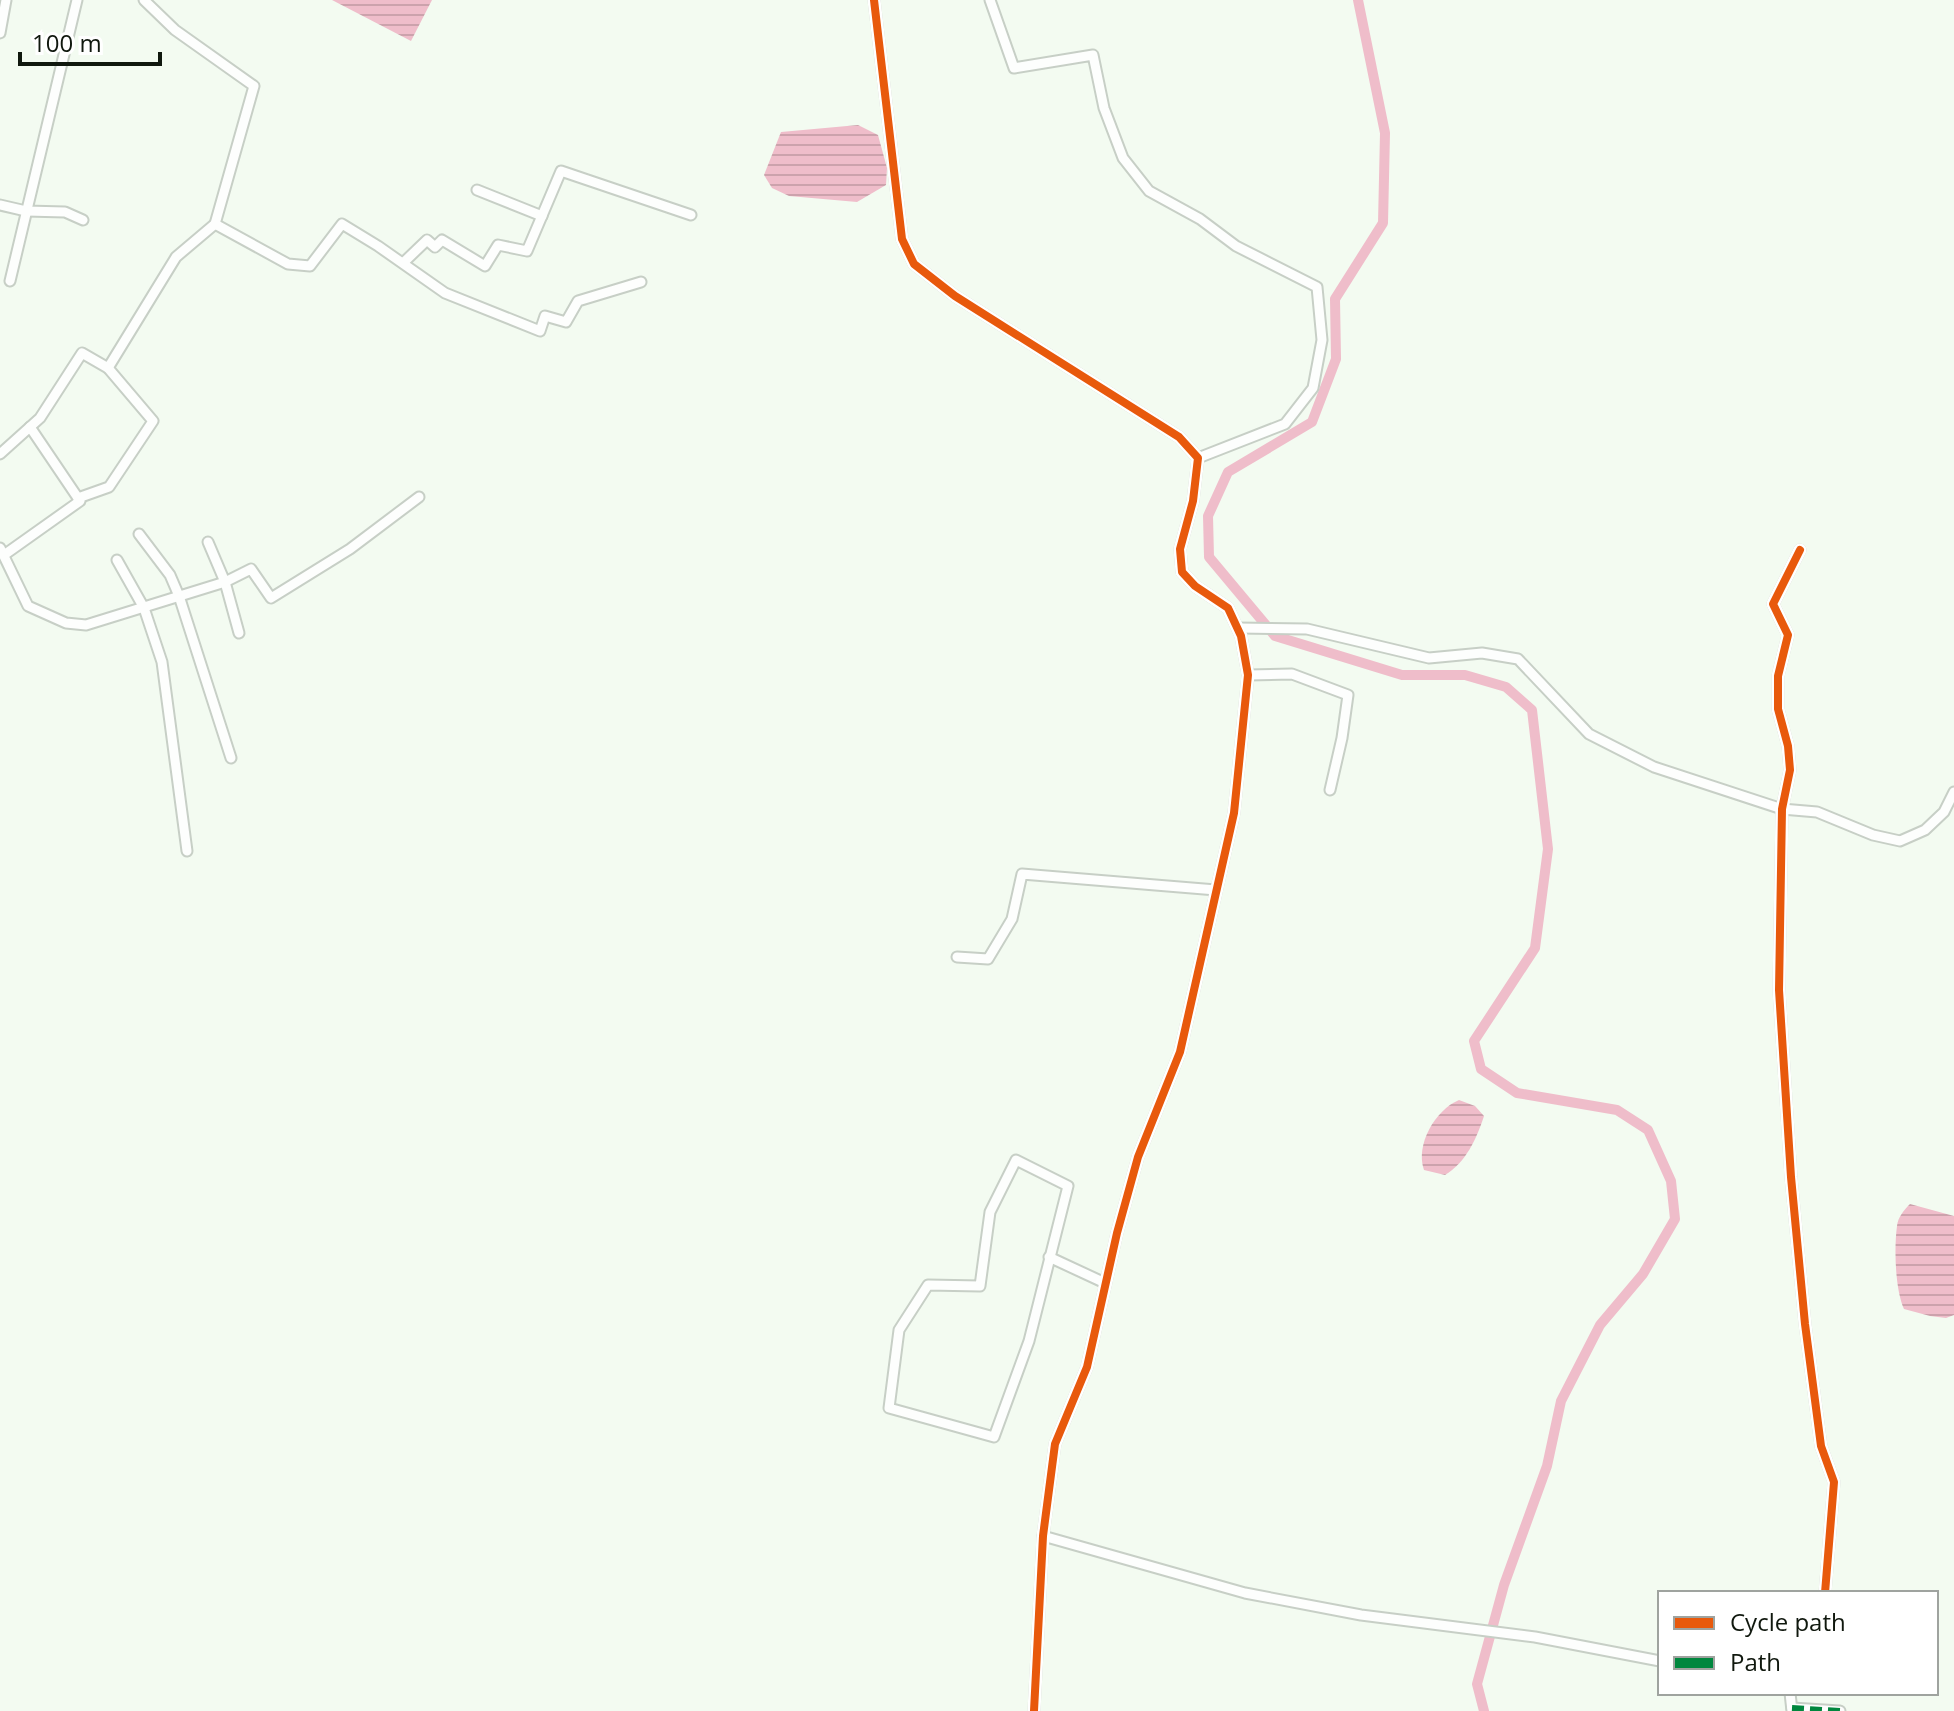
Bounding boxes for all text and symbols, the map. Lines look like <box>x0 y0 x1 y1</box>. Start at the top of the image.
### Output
scale bar <box>20 16 160 66</box>
text: 100 m <box>32 26 102 59</box>
legend <box>1658 1591 1938 1695</box>
text: Cycle path <box>1730 1605 1846 1638</box>
text: Path <box>1730 1645 1781 1678</box>

